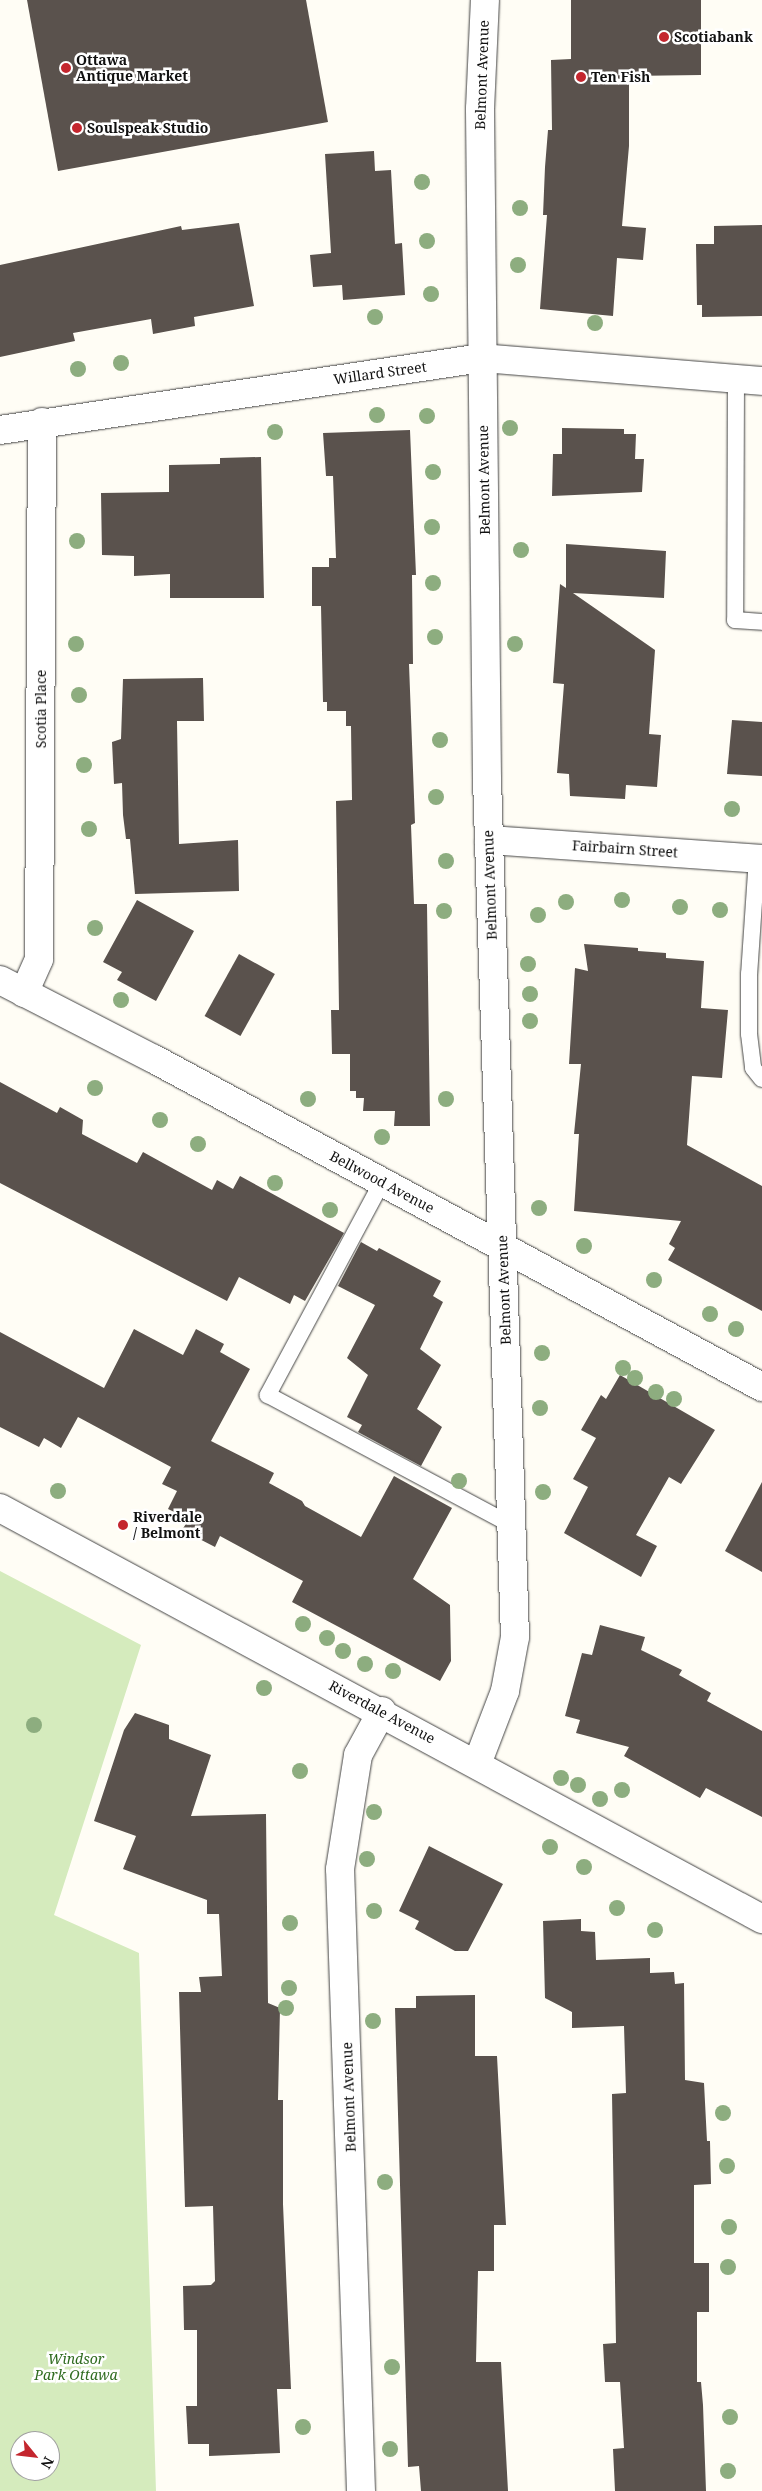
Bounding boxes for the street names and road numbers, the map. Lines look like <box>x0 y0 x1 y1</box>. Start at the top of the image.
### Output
street label: Belmont Avenue <box>472 20 492 130</box>
street label: Willard Street <box>332 358 428 388</box>
street label: Belmont Avenue <box>475 425 493 535</box>
street label: Scotia Place <box>33 670 49 748</box>
street label: Belmont Avenue <box>480 830 500 940</box>
street label: Fairbairn Street <box>572 837 678 861</box>
street label: Bellwood Avenue <box>327 1147 437 1217</box>
street label: Belmont Avenue <box>494 1235 514 1345</box>
street label: Riverdale Avenue <box>326 1677 438 1747</box>
street label: Belmont Avenue <box>339 2042 359 2152</box>

